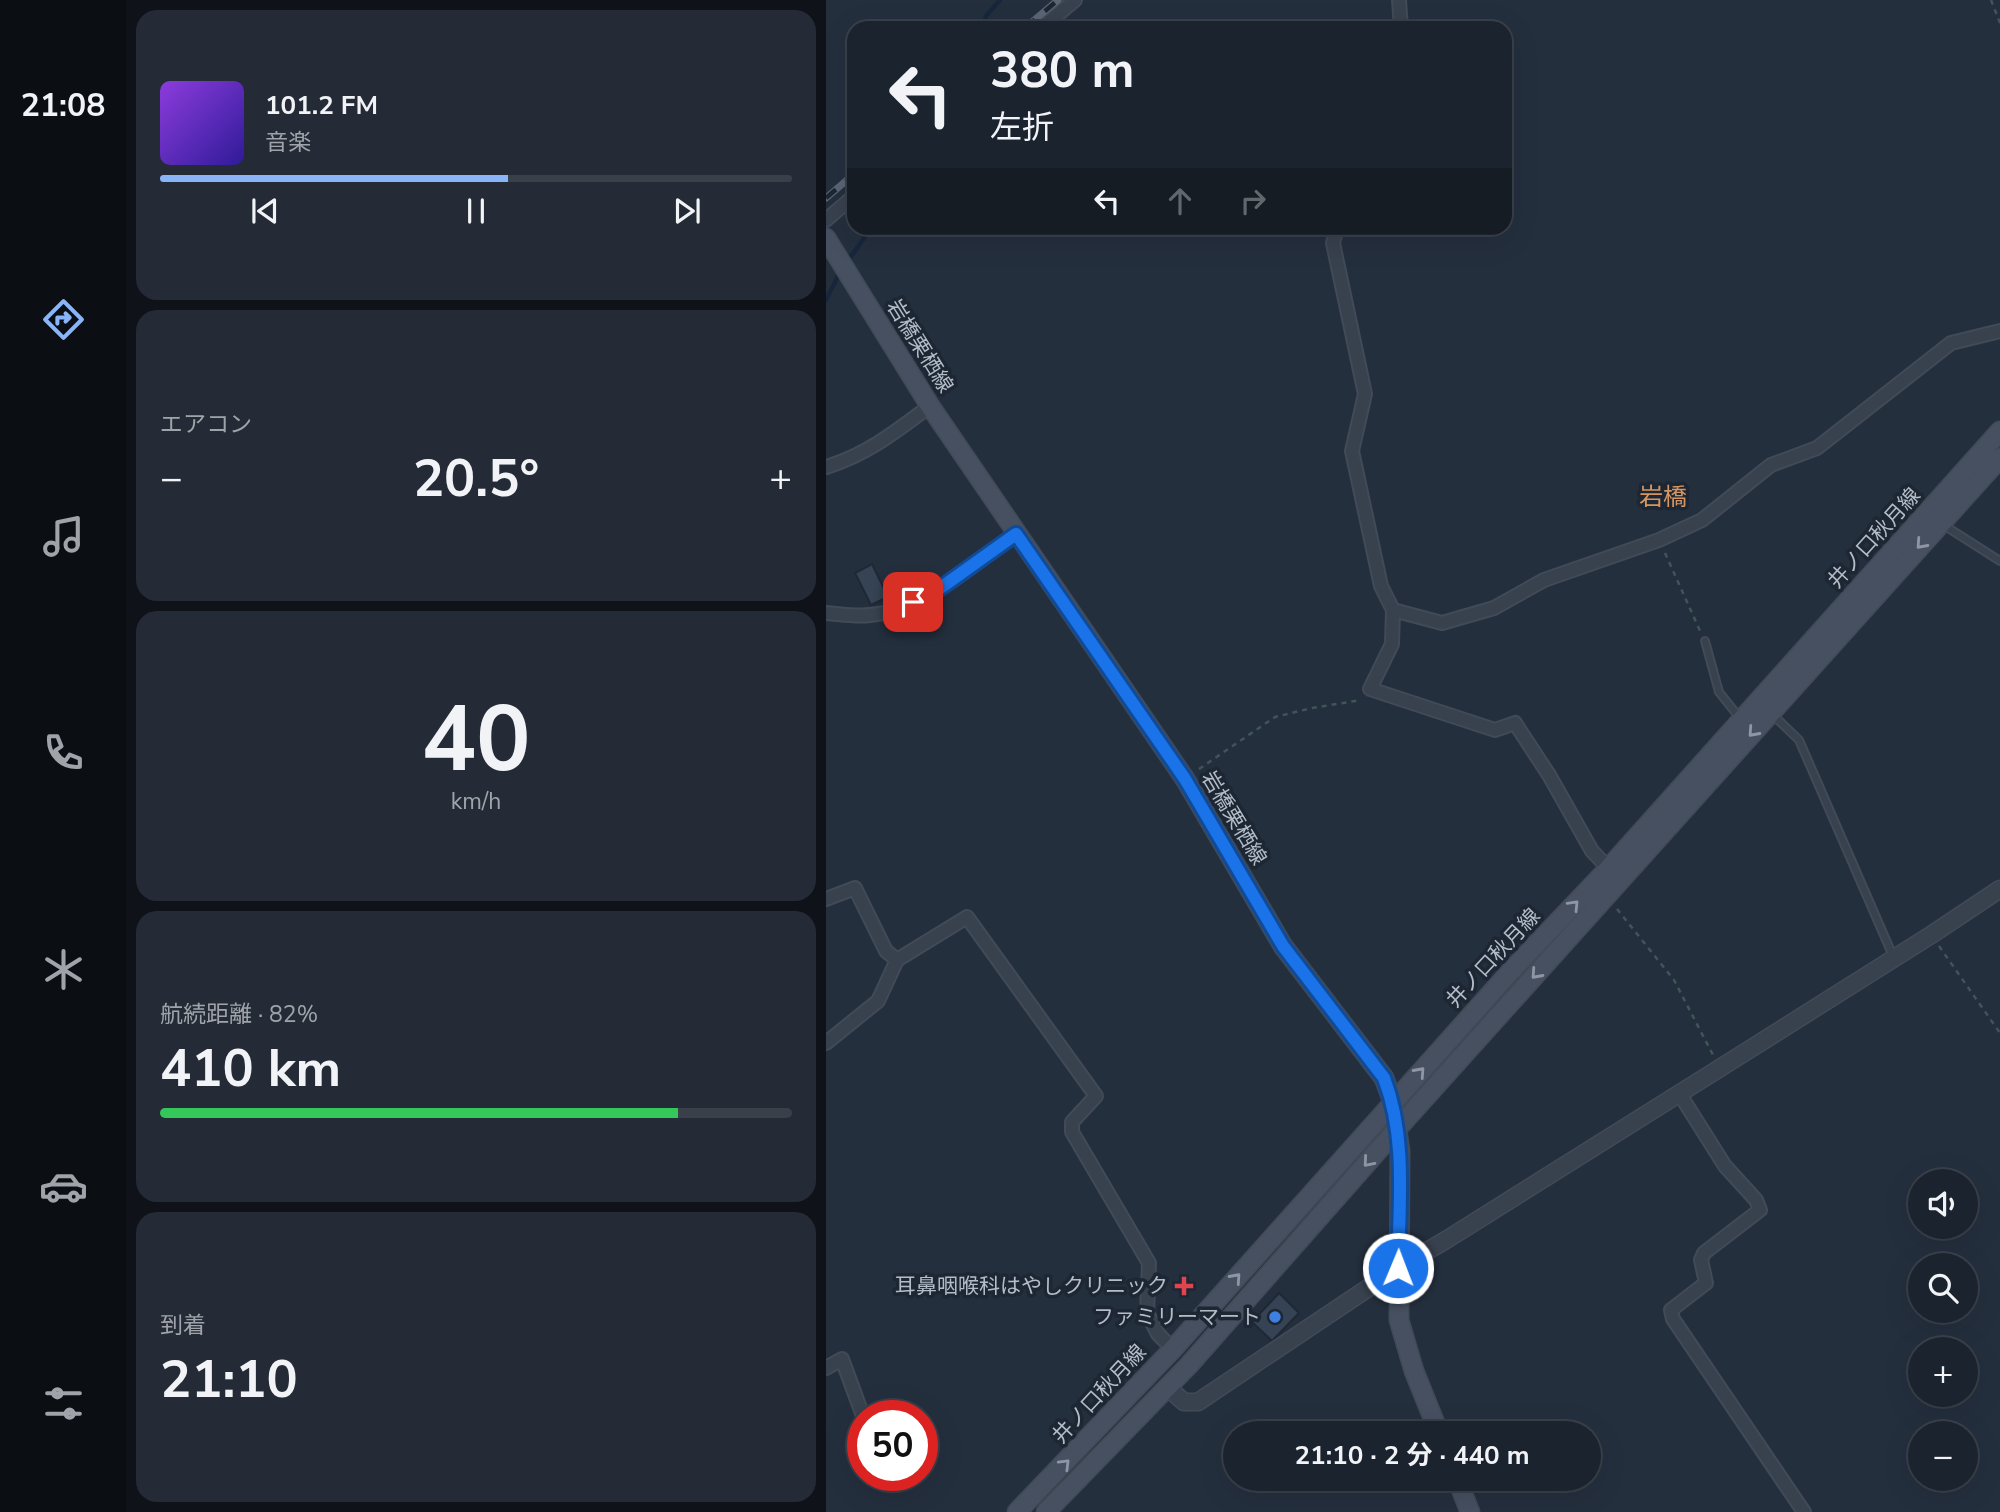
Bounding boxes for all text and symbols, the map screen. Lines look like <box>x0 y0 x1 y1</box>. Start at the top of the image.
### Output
text: 380 m <box>990 37 1134 104</box>
icon: left <box>875 49 966 140</box>
text: 21:08 <box>21 84 105 127</box>
text: 101.2 FM <box>265 88 378 123</box>
text: 左折 <box>990 106 1054 149</box>
text: 音楽 <box>265 127 311 158</box>
icon: left <box>1088 182 1126 220</box>
icon: ahead <box>1161 182 1199 220</box>
icon: right <box>1234 182 1272 220</box>
icon: previous <box>246 192 284 230</box>
icon: pause <box>457 192 495 230</box>
icon: next <box>668 192 706 230</box>
street label: 岩橋栗栖線 <box>880 294 960 398</box>
icon: directions <box>39 295 88 344</box>
text: エアコン <box>160 409 252 440</box>
text: 20.5° <box>413 443 539 514</box>
text: − <box>160 453 183 504</box>
text: + <box>769 453 792 504</box>
district label: 岩橋 <box>1639 481 1687 513</box>
street label: 井ノ口秋月線 <box>1821 482 1927 594</box>
icon: music <box>39 512 88 561</box>
one-way arrow <box>1917 536 1929 549</box>
pin <box>883 572 943 632</box>
icon: arrive <box>894 583 932 621</box>
text: 40 <box>421 678 531 802</box>
one-way arrow <box>1749 724 1761 737</box>
icon: phone <box>39 728 88 777</box>
street label: 岩橋栗栖線 <box>1195 766 1273 870</box>
text: km/h <box>451 786 501 817</box>
one-way arrow <box>1565 900 1578 913</box>
street label: 井ノ口秋月線 <box>1440 902 1546 1014</box>
icon: climate <box>39 945 88 994</box>
one-way arrow <box>1531 966 1544 979</box>
text: 航続距離 · 82% <box>160 999 318 1030</box>
text: 410 km <box>160 1033 341 1104</box>
one-way arrow <box>1412 1067 1424 1080</box>
one-way arrow <box>1364 1154 1376 1167</box>
icon: car <box>39 1162 88 1211</box>
map controls <box>1908 1169 1978 1491</box>
button: sound <box>1908 1169 1978 1239</box>
position arrow <box>1361 1231 1435 1305</box>
button: search <box>1908 1253 1978 1323</box>
place label: 耳鼻咽喉科はやしクリニック <box>895 1272 1168 1300</box>
one-way arrow <box>1227 1274 1240 1287</box>
marker: 耳鼻咽喉科はやしクリニック <box>1174 1276 1194 1296</box>
place label: ファミリーマート <box>1093 1303 1261 1331</box>
marker: ファミリーマート <box>1267 1309 1283 1325</box>
text: 到着 <box>160 1310 206 1341</box>
button: + <box>1908 1337 1978 1407</box>
street label: 井ノ口秋月線 <box>1046 1338 1152 1450</box>
text: 21:10 <box>160 1344 298 1415</box>
icon: filters <box>39 1379 88 1428</box>
speed limit sign: 50 <box>847 1400 938 1491</box>
button: − <box>1908 1421 1978 1491</box>
text: 21:10 · 2 分 · 440 m <box>1294 1438 1530 1473</box>
one-way arrow <box>1056 1459 1069 1472</box>

